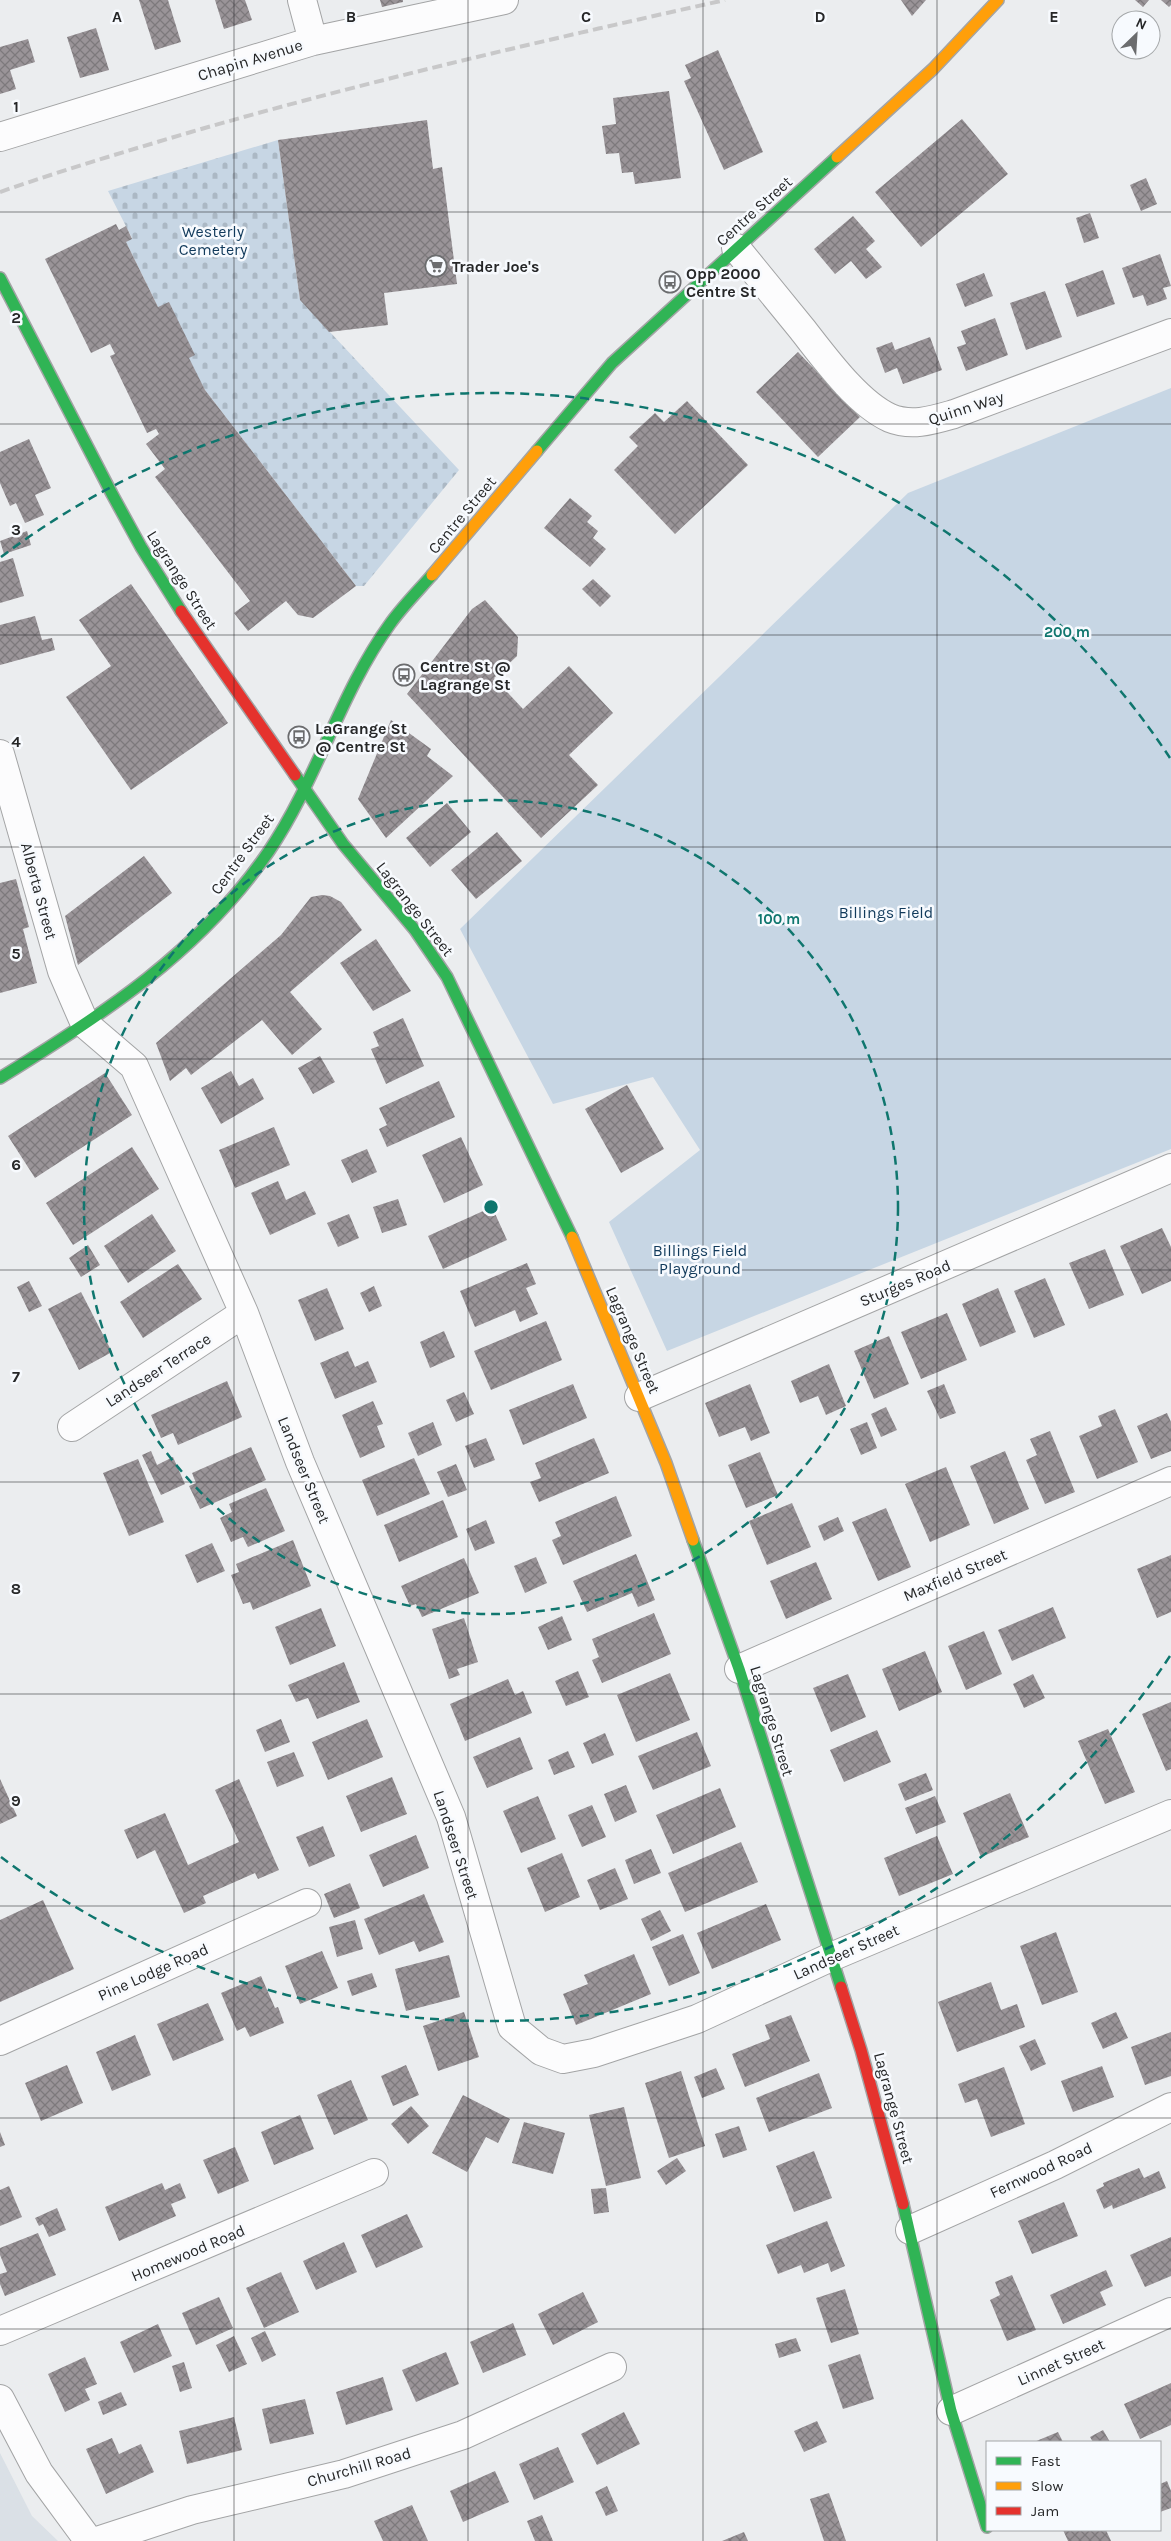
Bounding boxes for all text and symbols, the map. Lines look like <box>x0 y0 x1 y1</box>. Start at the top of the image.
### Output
text: A <box>112 7 122 26</box>
text: B <box>346 7 356 26</box>
text: C <box>581 7 591 26</box>
text: D <box>815 7 826 26</box>
text: E <box>1049 7 1059 26</box>
north arrow <box>1111 10 1161 60</box>
text: N <box>1133 14 1149 33</box>
street label: Chapin Avenue <box>195 35 305 85</box>
text: 1 <box>13 97 19 116</box>
street label: Centre Street <box>712 172 796 250</box>
park label: Westerly Cemetery <box>179 222 248 259</box>
supermarket icon: Trader Joe's <box>424 254 448 278</box>
place label: Trader Joe's <box>452 257 539 276</box>
place label: Opp 2000 Centre St <box>686 264 761 301</box>
bus stop icon: Opp 2000 Centre St <box>658 270 682 294</box>
text: 2 <box>11 308 21 327</box>
street label: Quinn Way <box>926 387 1007 429</box>
street label: Centre Street <box>424 472 500 558</box>
text: 3 <box>11 520 21 539</box>
street label: Lagrange Street <box>143 527 221 633</box>
text: 200 m <box>1044 623 1090 641</box>
place label: Centre St @ Lagrange St <box>420 657 511 694</box>
bus stop icon: Centre St @ Lagrange St <box>392 663 416 687</box>
place label: LaGrange St @ Centre St <box>315 719 407 756</box>
bus stop icon: LaGrange St @ Centre St <box>287 725 311 749</box>
text: 4 <box>11 732 21 751</box>
street label: Centre Street <box>206 810 278 898</box>
street label: Alberta Street <box>17 840 61 942</box>
street label: Lagrange Street <box>372 858 458 960</box>
park label: Billings Field <box>839 903 933 922</box>
text: 100 m <box>758 910 800 928</box>
text: 5 <box>11 944 21 963</box>
text: 6 <box>11 1155 21 1174</box>
centre of rings <box>482 1198 500 1216</box>
park label: Billings Field Playground <box>653 1241 747 1278</box>
street label: Sturges Road <box>857 1255 953 1311</box>
street label: Lagrange Street <box>602 1284 664 1396</box>
street label: Landseer Terrace <box>102 1329 214 1411</box>
text: 7 <box>12 1367 20 1386</box>
street label: Landseer Street <box>274 1414 334 1526</box>
street label: Maxfield Street <box>900 1545 1010 1605</box>
text: 8 <box>11 1579 21 1598</box>
street label: Lagrange Street <box>746 1663 798 1779</box>
street label: Landseer Street <box>429 1788 483 1902</box>
text: 9 <box>11 1791 21 1810</box>
street label: Landseer Street <box>790 1920 902 1984</box>
street label: Pine Lodge Road <box>95 1939 211 2005</box>
street label: Lagrange Street <box>870 2050 918 2166</box>
street label: Fernwood Road <box>987 2138 1095 2202</box>
street label: Homewood Road <box>128 2220 248 2286</box>
street label: Linnet Street <box>1014 2334 1108 2390</box>
legend <box>986 2441 1161 2531</box>
street label: Churchill Road <box>305 2443 413 2491</box>
text: Fast <box>1031 2452 1061 2470</box>
text: Slow <box>1031 2477 1063 2495</box>
text: Jam <box>1031 2502 1059 2520</box>

